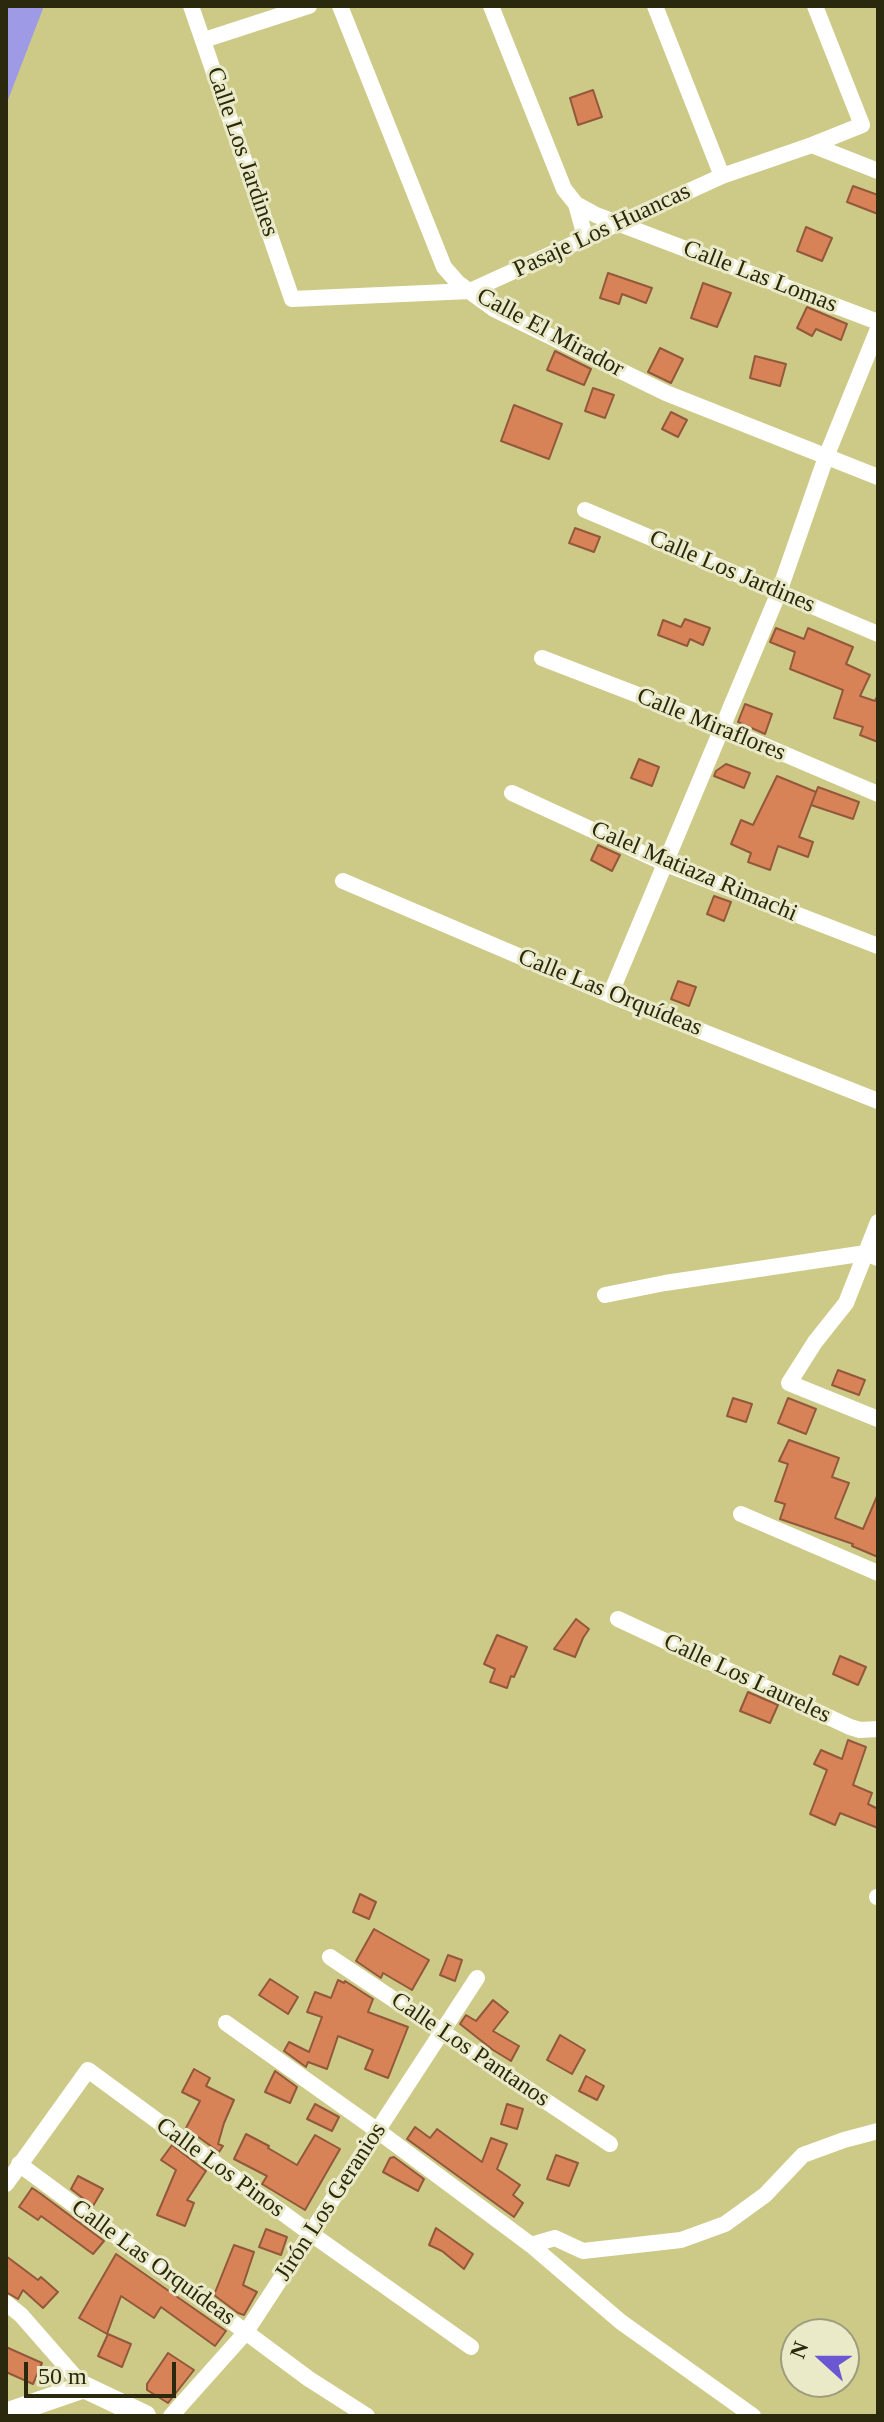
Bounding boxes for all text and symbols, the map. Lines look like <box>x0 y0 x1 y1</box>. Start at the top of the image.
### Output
street label: Calle Los Jardines <box>200 63 284 241</box>
street label: Pasaje Los Huancas <box>509 177 695 285</box>
street label: Calle Las Lomas <box>679 234 841 320</box>
street label: Calle El Mirador <box>471 282 629 384</box>
street label: Calle Los Jardines <box>645 524 819 620</box>
street label: Calle Miraflores <box>632 682 790 768</box>
street label: Calel Matiaza Rimachi <box>587 816 801 928</box>
street label: Calle Las Orquídeas <box>514 943 706 1043</box>
street label: Calle Los Laureles <box>659 1628 835 1730</box>
street label: Calle Los Pantanos <box>385 1986 555 2114</box>
street label: Calle Los Pinos <box>150 2112 290 2224</box>
street label: Jirón Los Geranios <box>269 2118 393 2286</box>
street label: Calle Las Orquídeas <box>65 2194 241 2332</box>
north arrow <box>780 2318 860 2398</box>
text: N <box>784 2338 814 2362</box>
scale bar <box>28 2346 180 2396</box>
text: 50 m <box>38 2363 87 2389</box>

